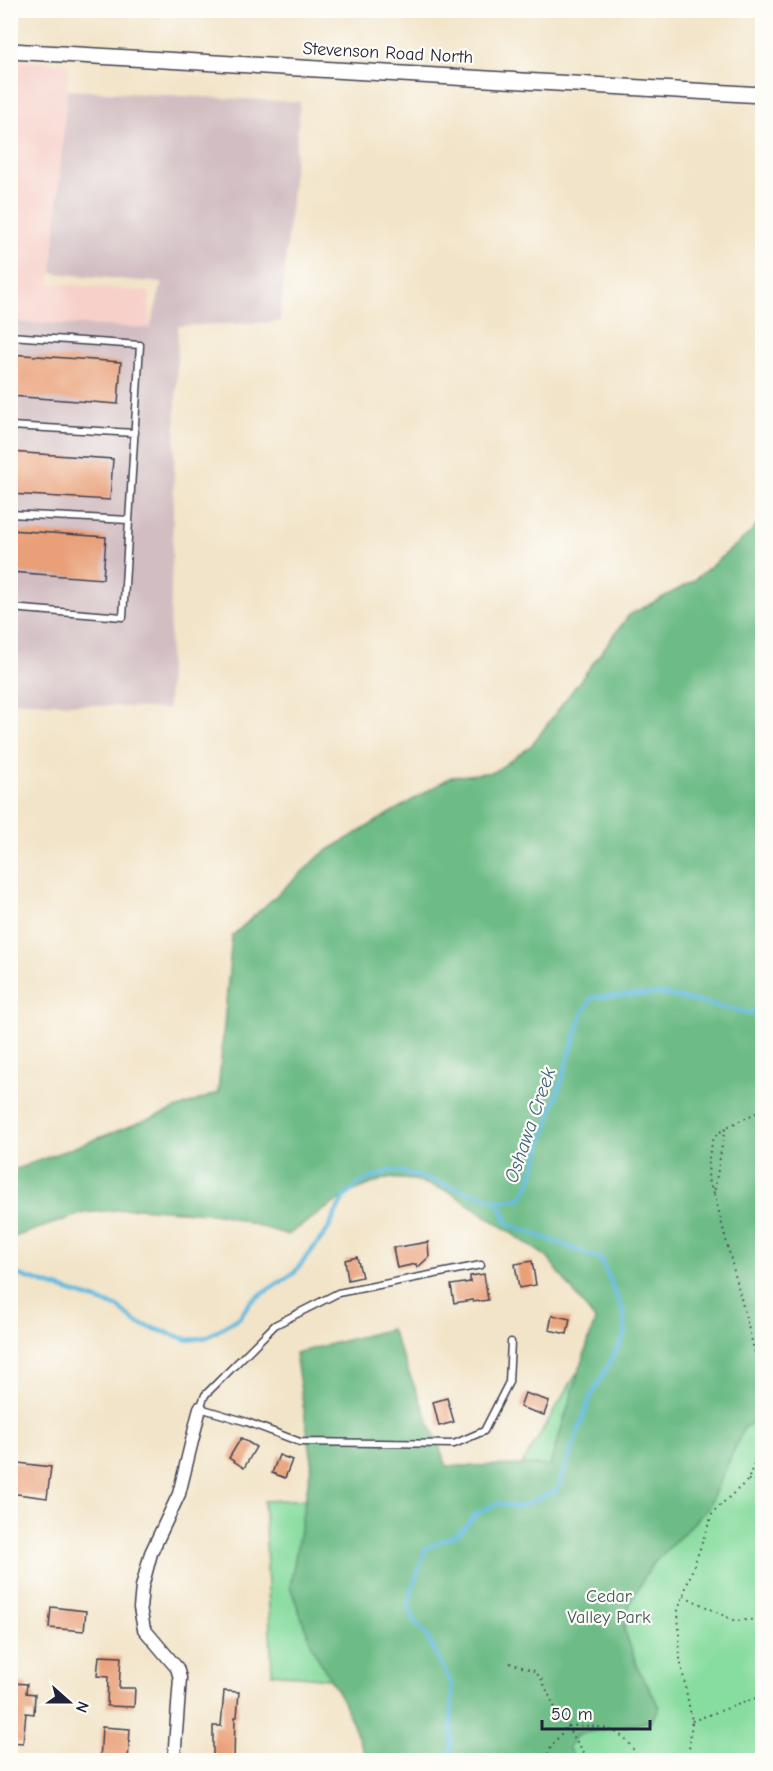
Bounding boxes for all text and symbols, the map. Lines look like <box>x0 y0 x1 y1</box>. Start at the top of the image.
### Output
street label: Stevenson Road North <box>302 38 474 68</box>
water label: Oshawa Creek <box>500 1064 561 1186</box>
park label: Cedar Valley Park <box>567 1586 651 1628</box>
north arrow <box>39 1672 99 1732</box>
scale bar <box>542 1693 650 1731</box>
text: N <box>72 1699 92 1715</box>
text: 50 m <box>551 1704 593 1725</box>

